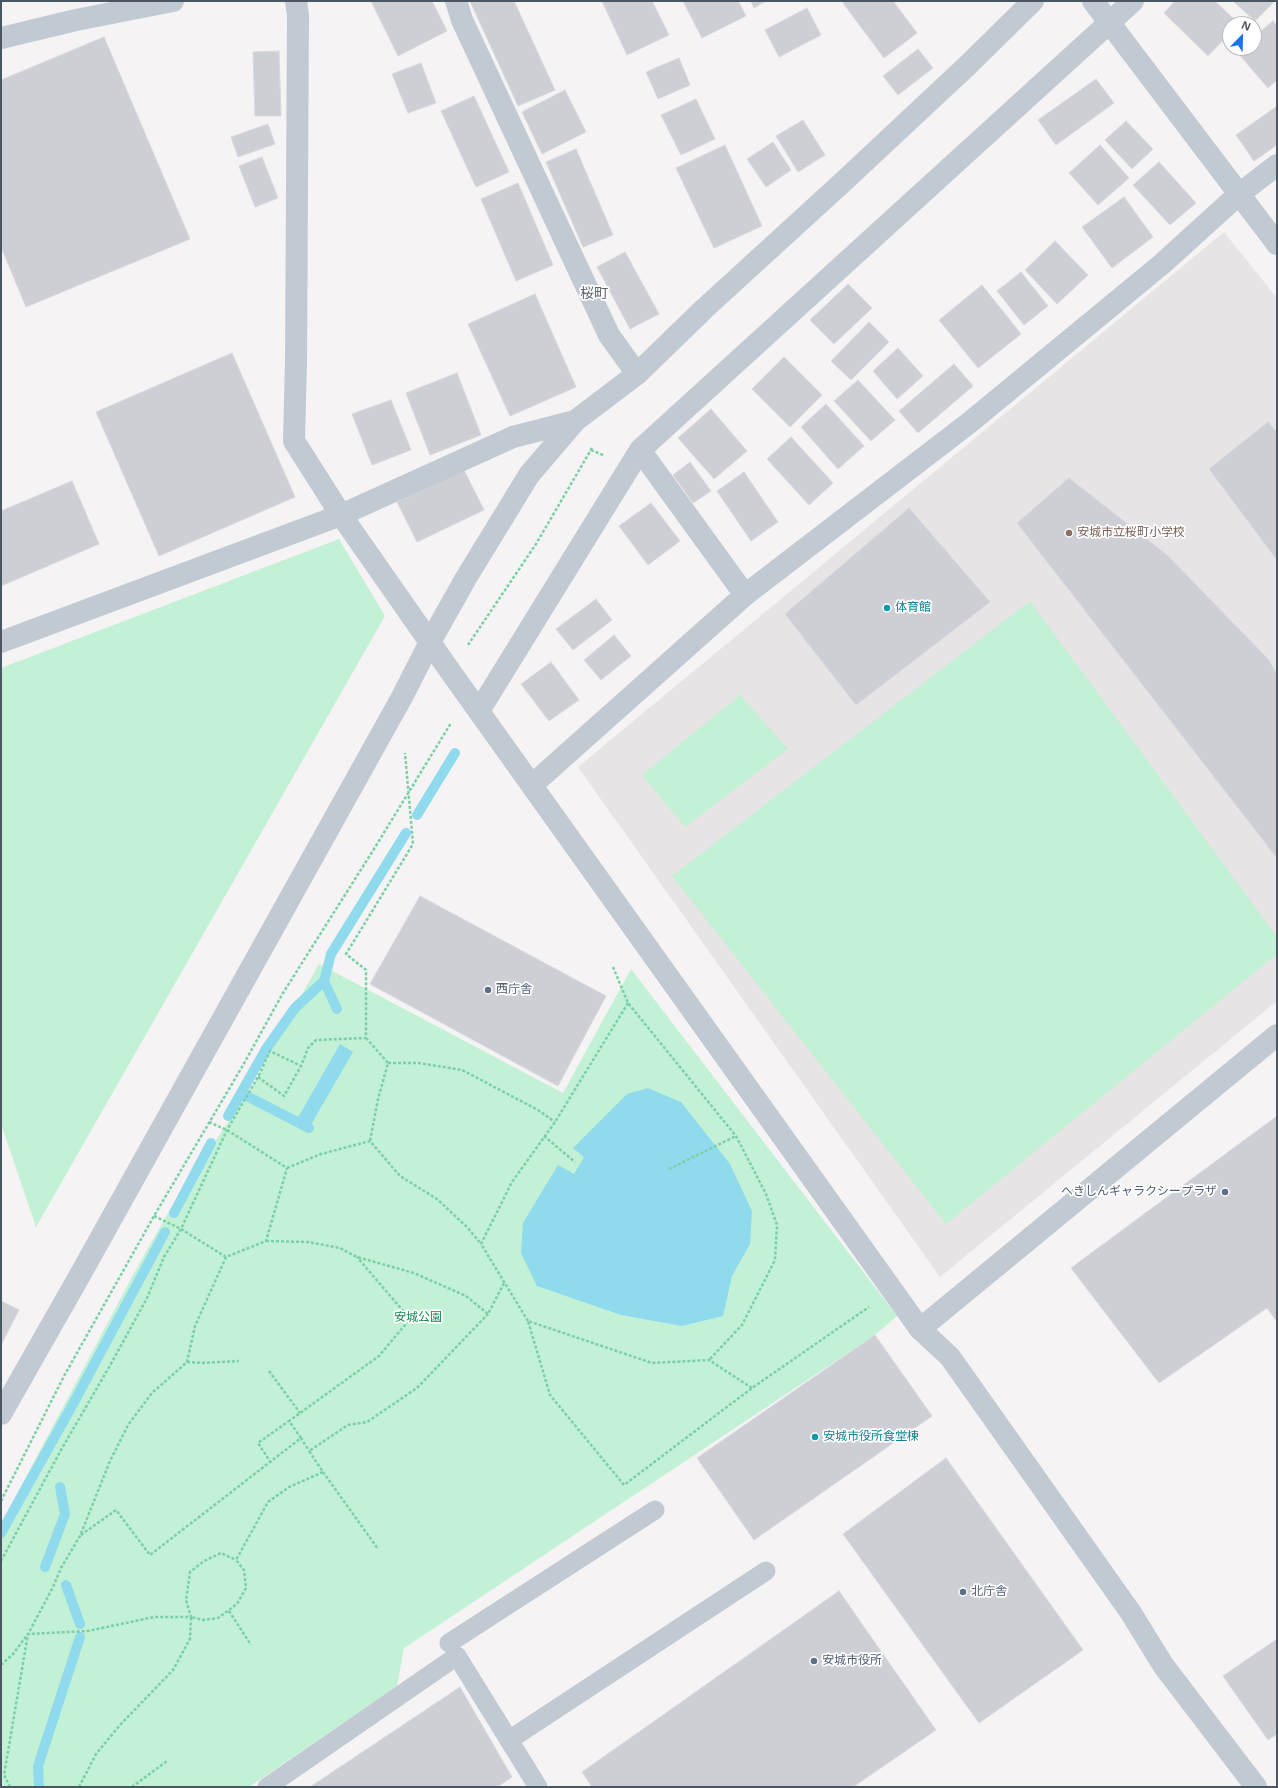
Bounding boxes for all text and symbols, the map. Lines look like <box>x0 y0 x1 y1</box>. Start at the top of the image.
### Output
north arrow <box>1222 16 1262 56</box>
text: N <box>1239 17 1254 34</box>
district label: 桜町 <box>580 286 608 302</box>
place label: 安城市立桜町小学校 <box>1077 526 1185 540</box>
marker: 安城市立桜町小学校 <box>1064 528 1074 538</box>
place label: 体育館 <box>895 601 931 615</box>
marker: 体育館 <box>882 603 892 613</box>
place label: 西庁舎 <box>496 983 532 997</box>
marker: 西庁舎 <box>483 985 493 995</box>
place label: へきしんギャラクシープラザ <box>1061 1185 1217 1199</box>
marker: へきしんギャラクシープラザ <box>1220 1187 1230 1197</box>
park label: 安城公園 <box>394 1311 442 1325</box>
place label: 安城市役所食堂棟 <box>823 1430 919 1444</box>
marker: 安城市役所食堂棟 <box>810 1432 820 1442</box>
place label: 北庁舎 <box>971 1585 1007 1599</box>
marker: 北庁舎 <box>958 1587 968 1597</box>
place label: 安城市役所 <box>822 1654 882 1668</box>
marker: 安城市役所 <box>809 1656 819 1666</box>

